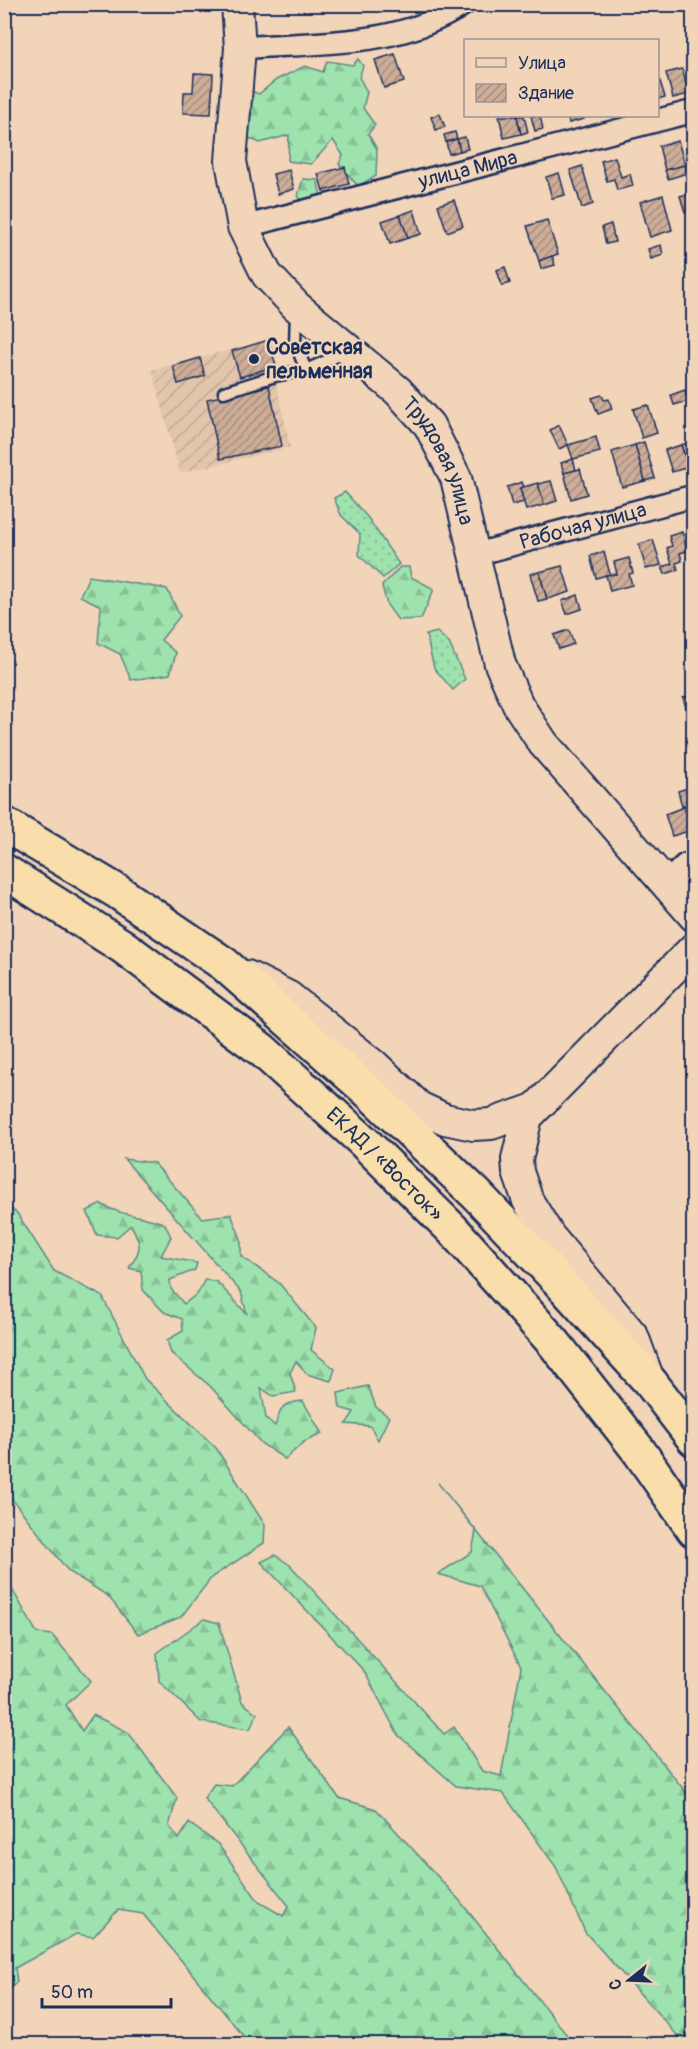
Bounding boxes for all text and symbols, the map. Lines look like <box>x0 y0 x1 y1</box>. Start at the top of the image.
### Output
legend <box>464 39 659 117</box>
text: Улица <box>518 52 566 75</box>
text: Здание <box>518 82 574 105</box>
street label: улица Мира <box>414 144 520 195</box>
place label: Советская пельменная <box>266 334 373 385</box>
marker: Советская пельменная <box>247 352 261 366</box>
street label: Трудовая улица <box>396 391 480 528</box>
street label: Рабочая улица <box>517 496 649 555</box>
street label: ЕКАД / «Восток» <box>321 1101 450 1227</box>
north arrow <box>599 1950 659 2010</box>
scale bar <box>42 1971 171 2009</box>
text: С <box>605 1976 627 1992</box>
text: 50 m <box>51 1981 93 2004</box>

